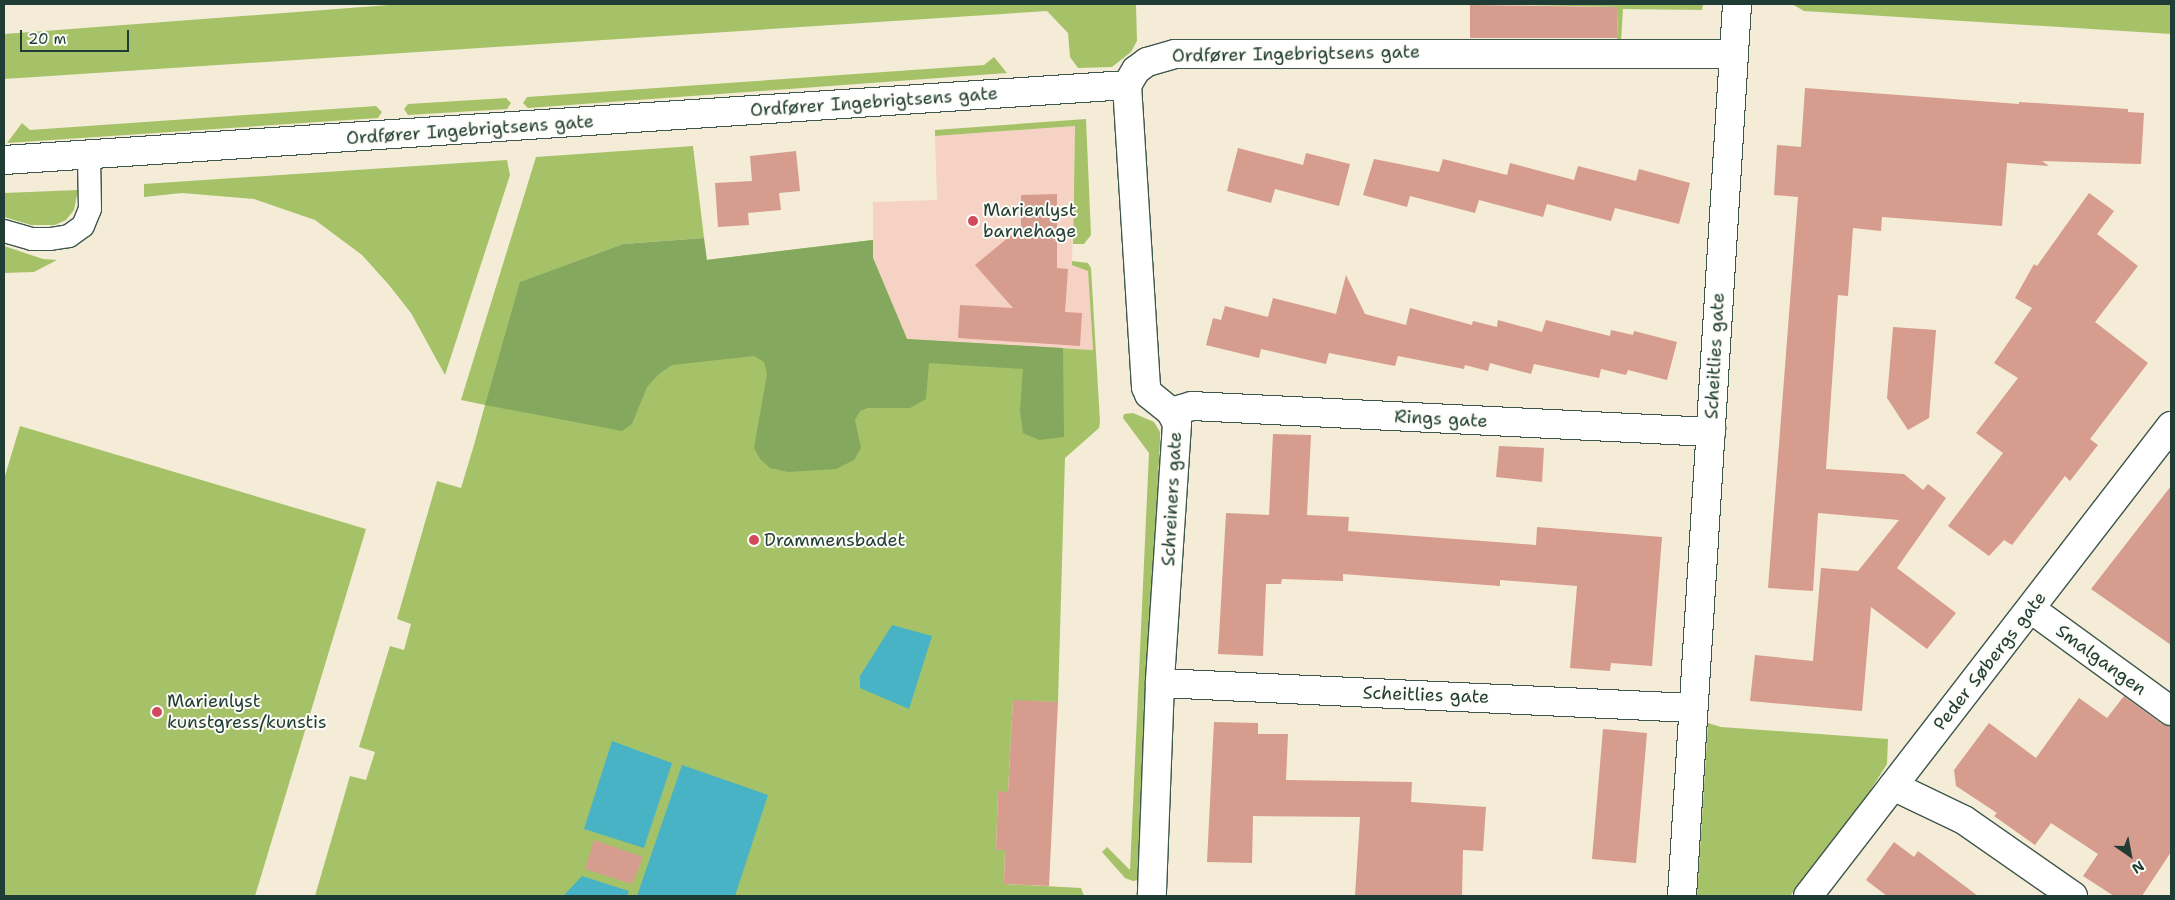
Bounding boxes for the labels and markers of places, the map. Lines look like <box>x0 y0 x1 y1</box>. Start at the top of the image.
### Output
place label: Marienlyst barnehage <box>983 200 1077 242</box>
marker: Marienlyst barnehage <box>967 215 979 227</box>
place label: Drammensbadet <box>764 529 905 551</box>
marker: Drammensbadet <box>748 534 760 546</box>
place label: Marienlyst kunstgress/kunstis <box>167 691 327 734</box>
marker: Marienlyst kunstgress/kunstis <box>151 706 163 718</box>

